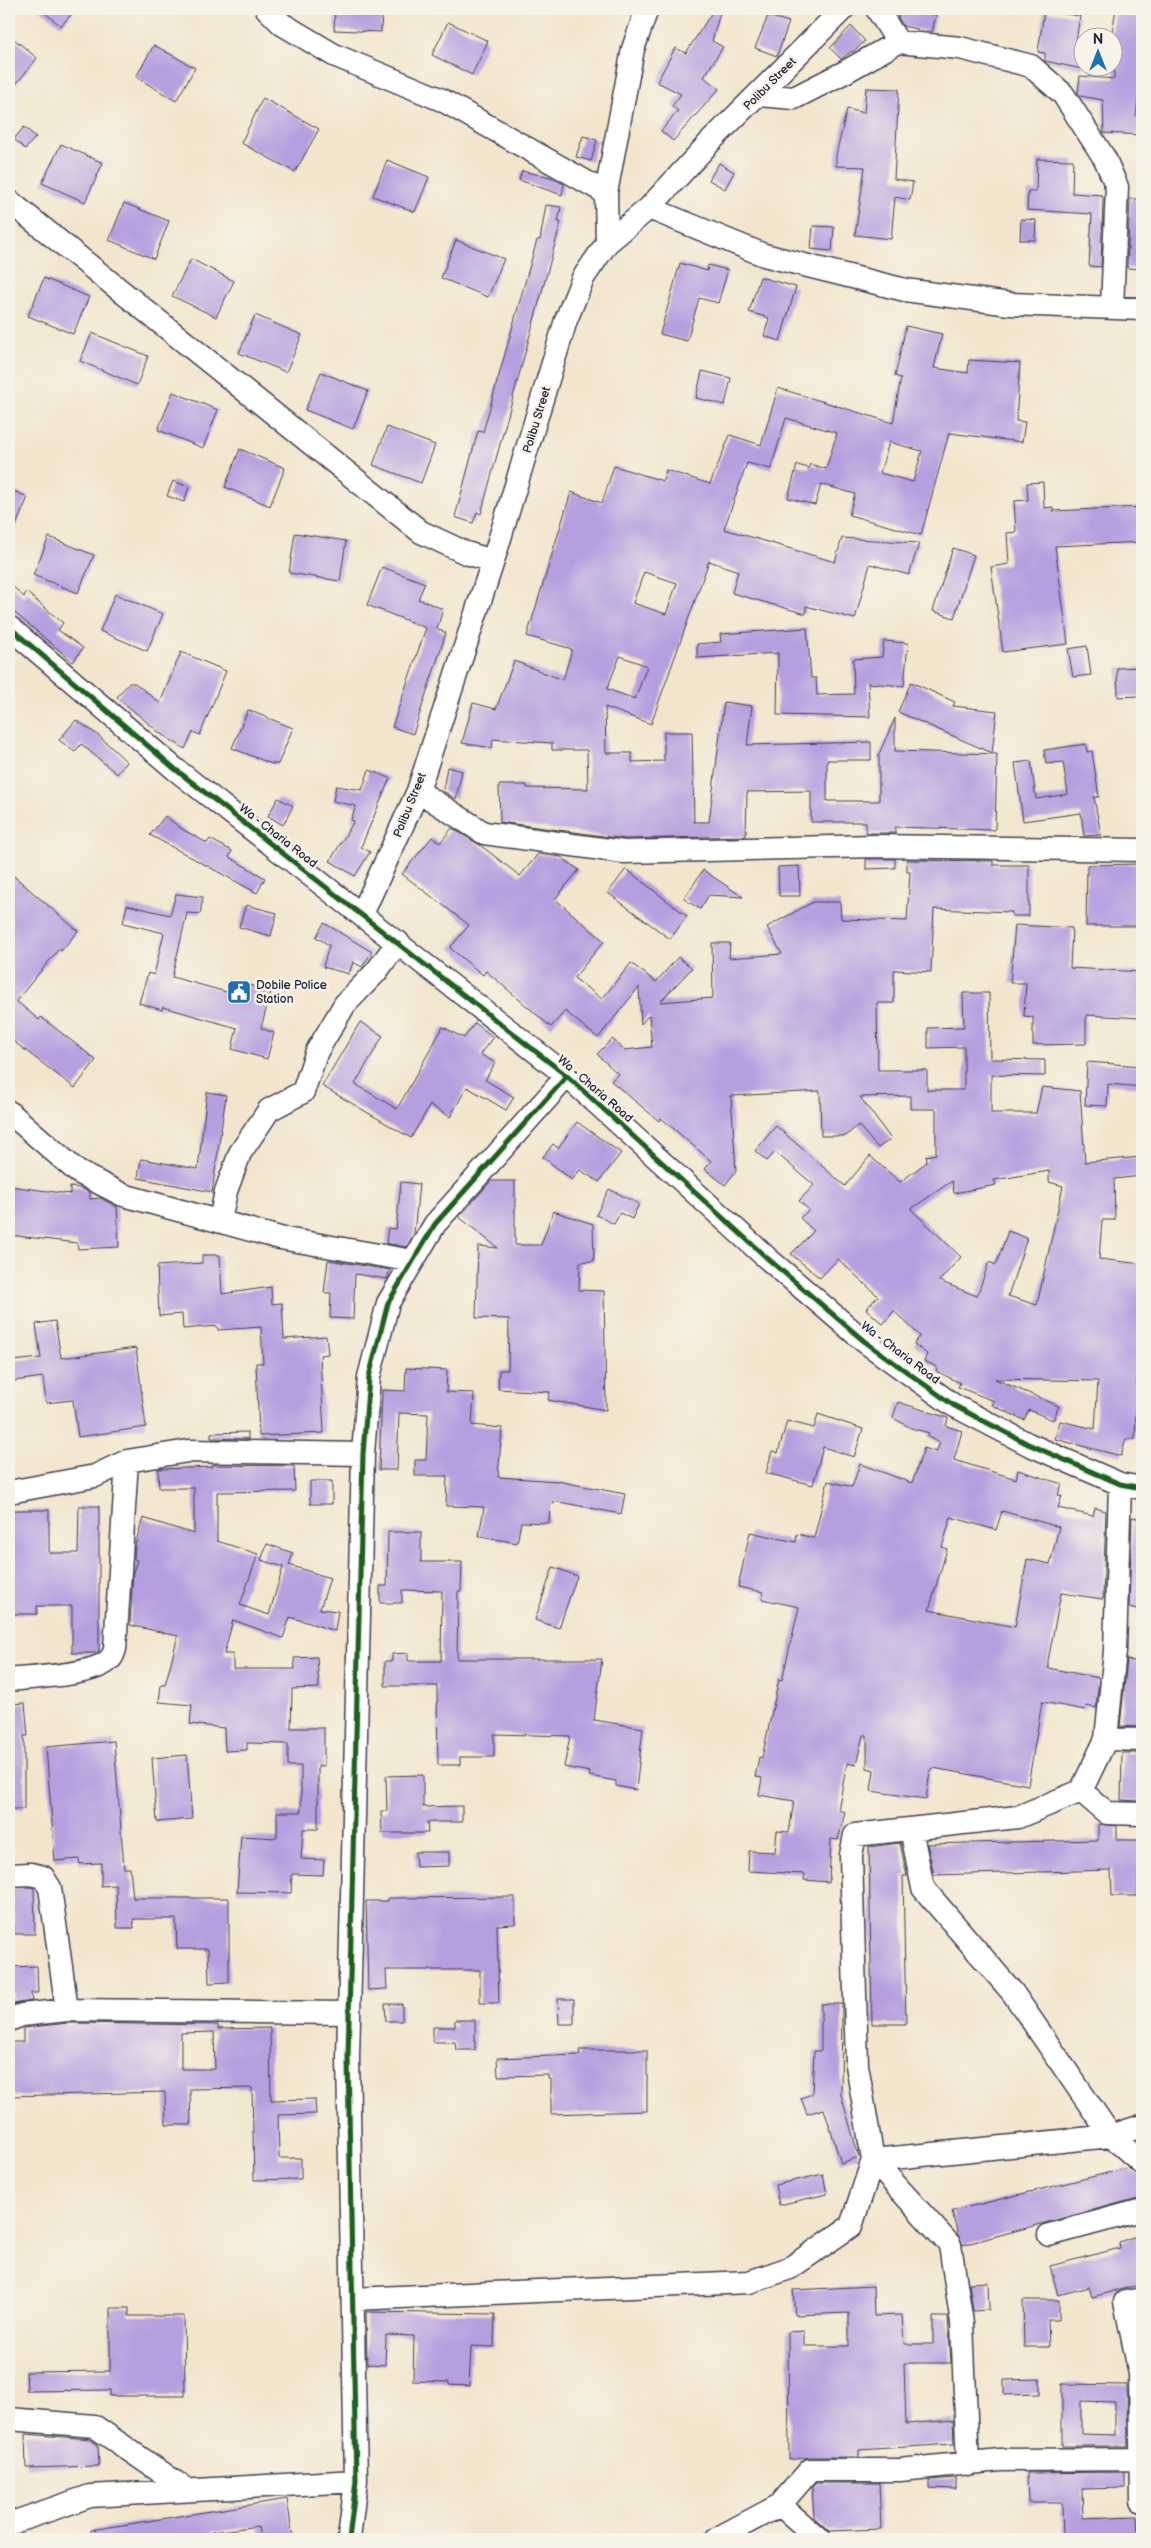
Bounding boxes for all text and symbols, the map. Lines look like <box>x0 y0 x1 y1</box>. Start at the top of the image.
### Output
north arrow <box>1074 28 1124 78</box>
text: N <box>1093 31 1103 48</box>
street label: Polibu Street <box>740 54 800 114</box>
street label: Polibu Street <box>520 385 554 455</box>
street label: Polibu Street <box>390 770 430 840</box>
street label: Wa - Charia Road <box>236 801 320 871</box>
place label: Dobile Police Station <box>256 978 327 1007</box>
public building icon: Dobile Police Station <box>226 979 252 1005</box>
street label: Wa - Charia Road <box>554 1052 636 1126</box>
street label: Wa - Charia Road <box>858 1318 943 1388</box>

